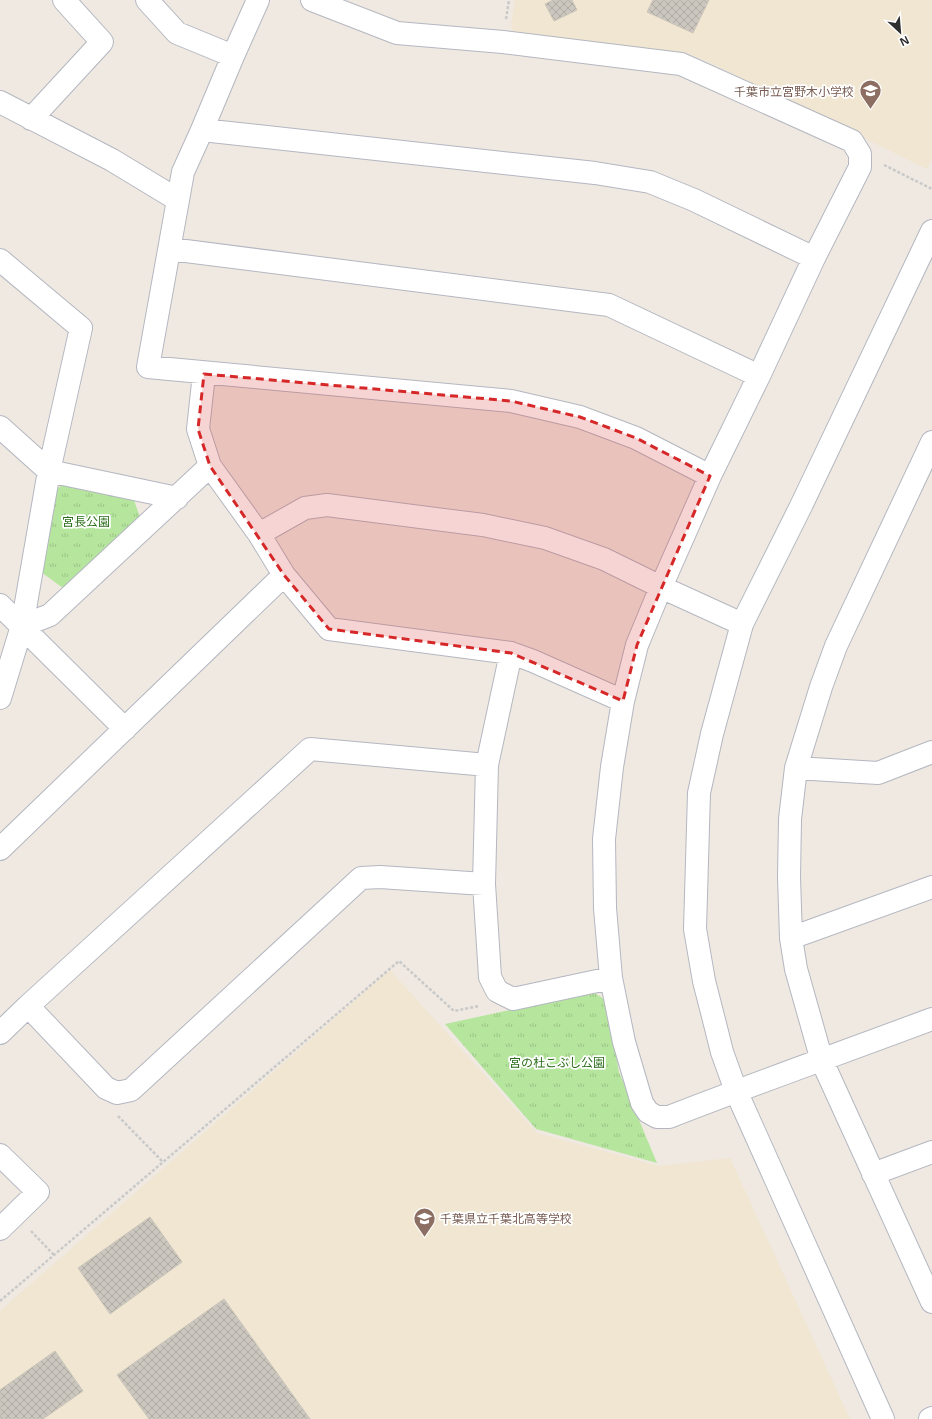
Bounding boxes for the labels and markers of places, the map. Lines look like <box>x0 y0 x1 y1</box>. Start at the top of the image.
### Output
school or university icon: 千葉市立宮野木小学校 <box>857 78 883 111</box>
place label: 千葉市立宮野木小学校 <box>734 83 854 100</box>
school or university icon: 千葉県立千葉北高等学校 <box>412 1205 438 1238</box>
place label: 千葉県立千葉北高等学校 <box>440 1210 572 1227</box>

